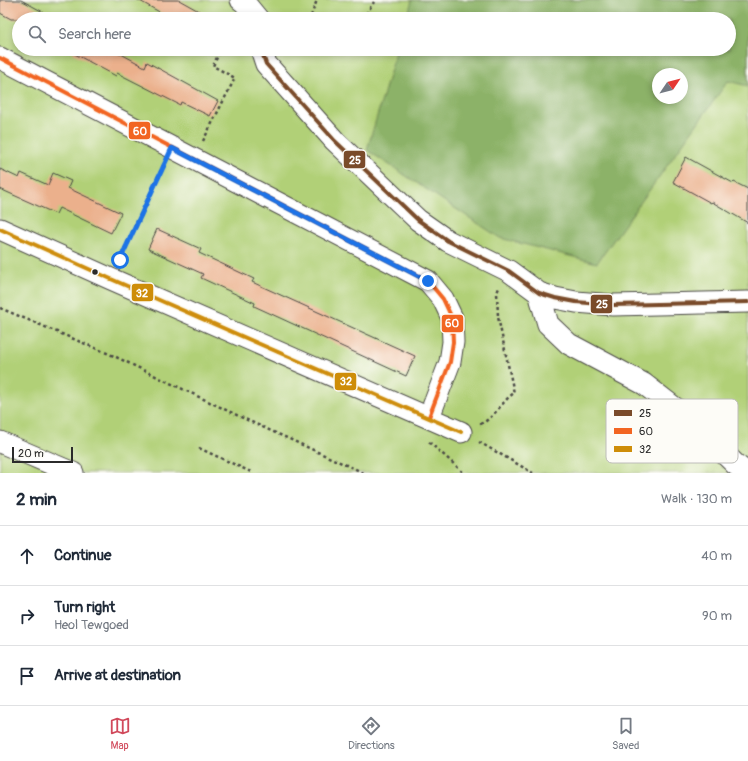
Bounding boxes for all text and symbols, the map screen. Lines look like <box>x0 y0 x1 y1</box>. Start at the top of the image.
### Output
search box <box>12 12 736 56</box>
icon: search <box>26 23 48 45</box>
text: Search here <box>58 25 131 44</box>
north arrow <box>652 68 688 104</box>
line badge: 60 <box>128 121 151 140</box>
text: 60 <box>133 125 147 138</box>
line badge: 25 <box>343 150 366 169</box>
text: 25 <box>349 154 361 167</box>
route start <box>111 251 129 269</box>
unlabelled marker <box>90 267 100 277</box>
route end <box>419 272 437 290</box>
line badge: 32 <box>131 283 154 302</box>
text: 32 <box>136 287 148 300</box>
line badge: 25 <box>590 294 613 314</box>
text: 25 <box>596 298 608 311</box>
line badge: 60 <box>441 314 464 333</box>
text: 60 <box>445 317 459 330</box>
line badge: 32 <box>334 372 357 391</box>
text: 32 <box>340 375 352 388</box>
legend <box>606 399 738 463</box>
text: 25 <box>639 407 651 420</box>
text: 60 <box>639 425 653 438</box>
text: 32 <box>639 443 651 456</box>
scale bar <box>12 445 73 464</box>
text: 20 m <box>18 447 44 460</box>
text: 2 min <box>16 489 57 510</box>
text: Walk · 130 m <box>661 491 732 507</box>
icon: ahead <box>16 545 38 567</box>
text: Continue <box>54 546 112 565</box>
text: 40 m <box>701 548 732 564</box>
text: Turn right <box>54 598 115 617</box>
icon: right <box>16 605 38 627</box>
text: 90 m <box>702 608 732 624</box>
text: Heol Tewgoed <box>54 617 129 633</box>
icon: arrive <box>16 665 38 687</box>
text: Arrive at destination <box>54 666 181 685</box>
tab: Map <box>109 715 131 752</box>
tab: Directions <box>348 715 395 752</box>
tab: Saved <box>612 715 639 752</box>

